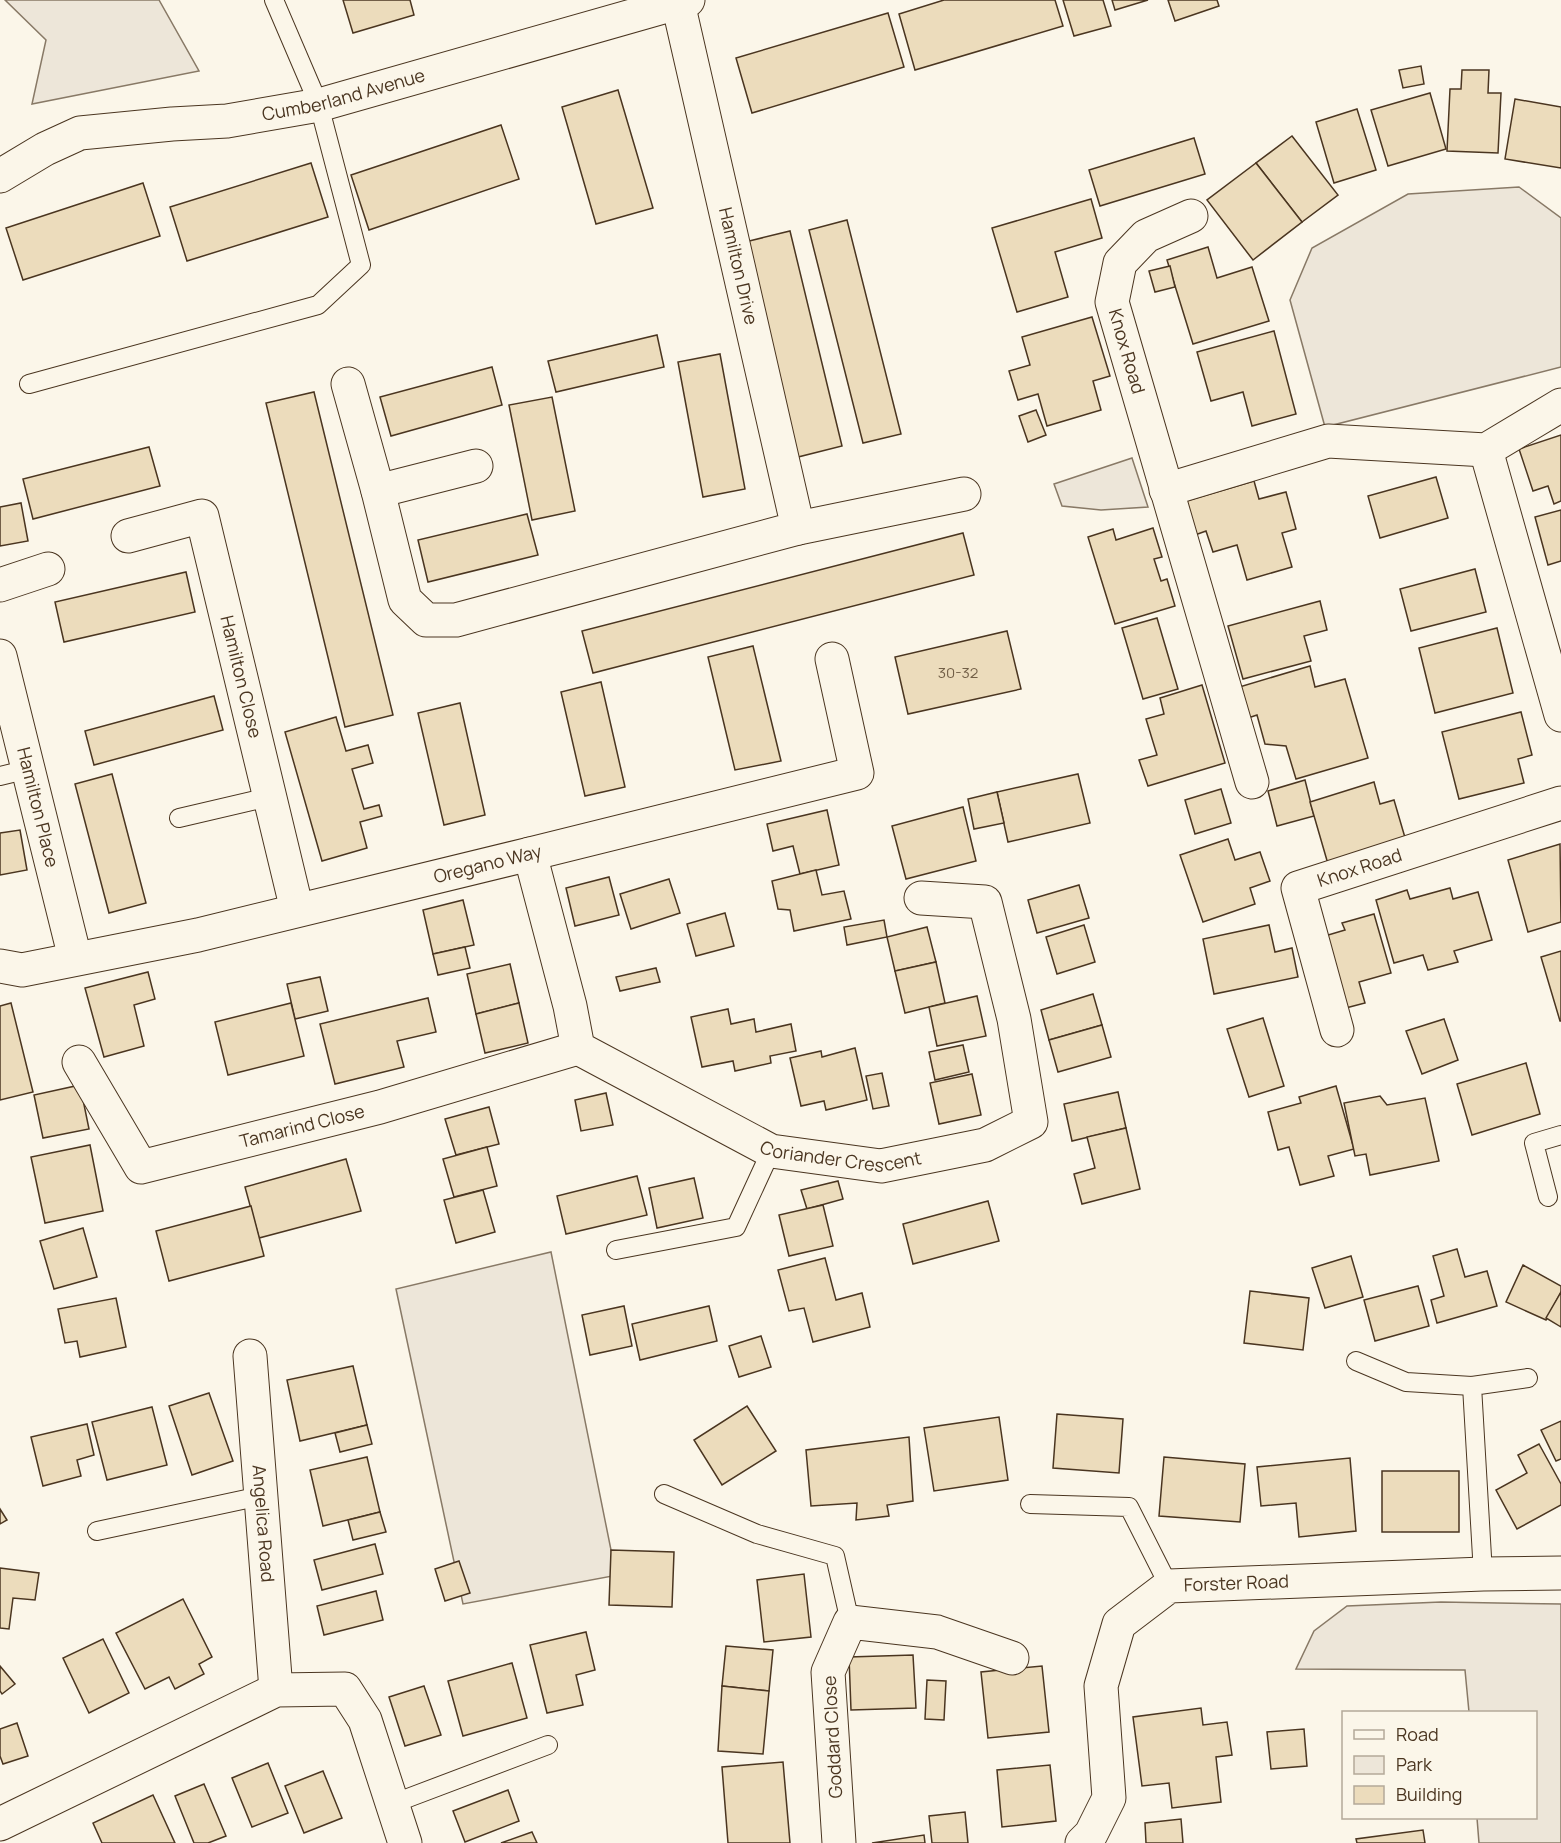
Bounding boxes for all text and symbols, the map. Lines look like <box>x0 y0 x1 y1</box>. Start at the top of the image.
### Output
street label: Cumberland Avenue <box>260 62 428 126</box>
street label: Hamilton Drive <box>714 205 764 327</box>
street label: Knox Road <box>1104 306 1151 397</box>
street label: Hamilton Close <box>215 613 268 740</box>
house number: 30-32 <box>938 662 978 683</box>
street label: Hamilton Place <box>12 745 65 870</box>
street label: Oregano Way <box>431 838 544 888</box>
street label: Knox Road <box>1314 842 1405 892</box>
street label: Tamarind Close <box>237 1098 367 1153</box>
street label: Coriander Crescent <box>756 1134 923 1177</box>
street label: Angelica Road <box>247 1464 281 1583</box>
street label: Forster Road <box>1183 1568 1289 1596</box>
street label: Goddard Close <box>817 1675 847 1799</box>
legend <box>1342 1711 1537 1819</box>
text: Road <box>1396 1722 1439 1746</box>
text: Park <box>1396 1752 1433 1776</box>
text: Building <box>1396 1782 1462 1806</box>

